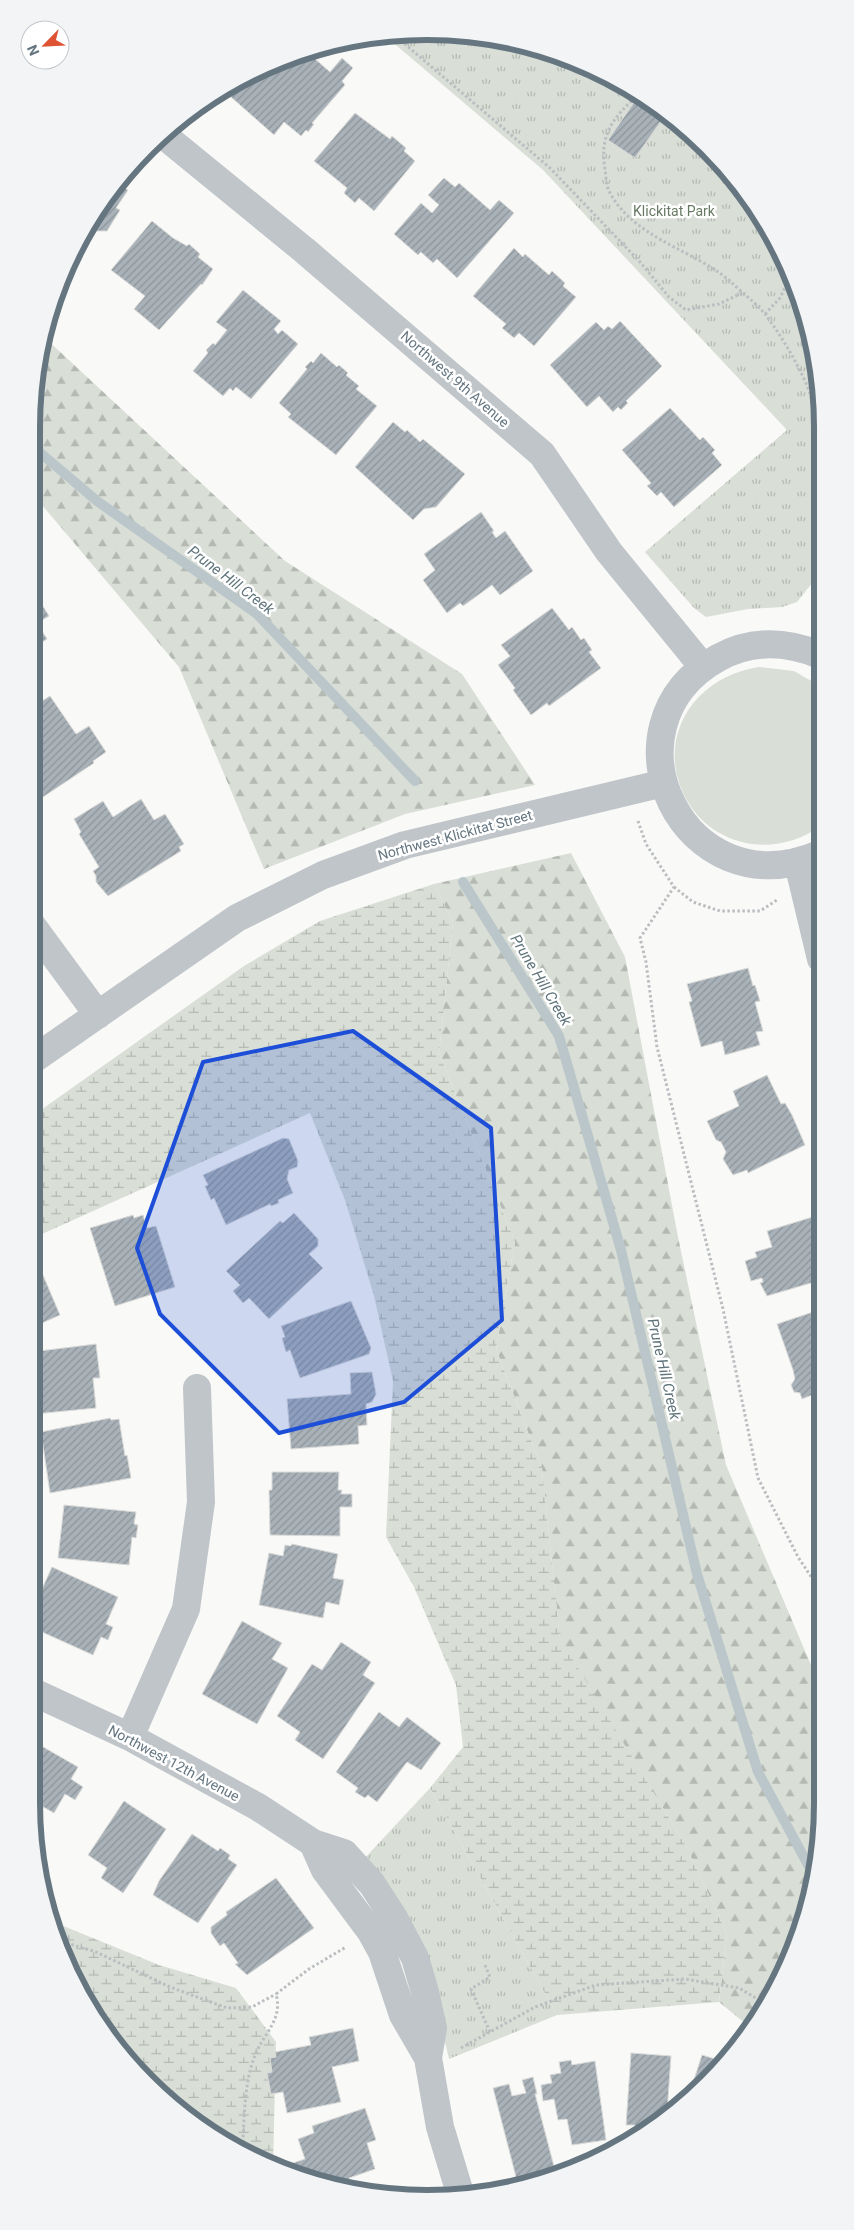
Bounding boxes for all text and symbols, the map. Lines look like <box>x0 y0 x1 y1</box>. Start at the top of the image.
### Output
north arrow <box>20 20 70 70</box>
text: N <box>24 43 42 58</box>
park label: Klickitat Park <box>633 203 716 219</box>
street label: Northwest 9th Avenue <box>398 328 512 430</box>
water label: Prune Hill Creek <box>184 542 278 619</box>
street label: Northwest Klickitat Street <box>376 807 534 863</box>
water label: Prune Hill Creek <box>507 931 576 1029</box>
water label: Prune Hill Creek <box>644 1317 685 1422</box>
street label: Northwest 12th Avenue <box>106 1722 242 1804</box>

